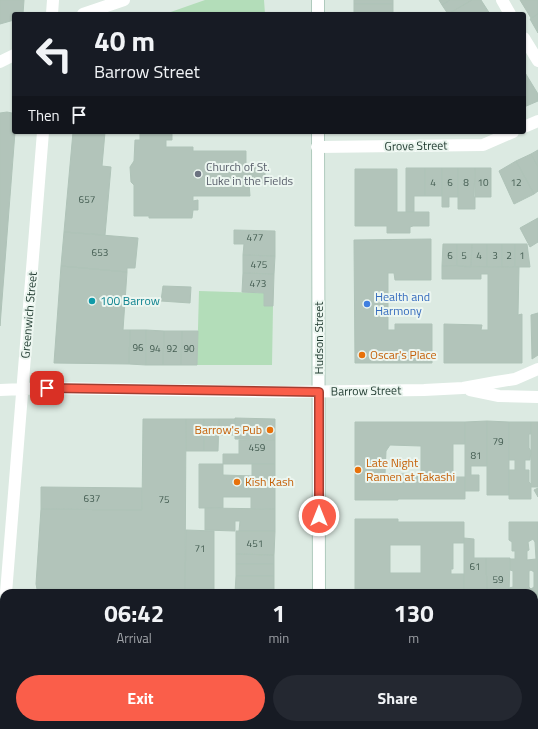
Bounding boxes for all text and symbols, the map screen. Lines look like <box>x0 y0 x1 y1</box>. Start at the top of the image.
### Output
text: 40 m <box>94 19 155 62</box>
icon: left <box>28 28 80 80</box>
text: Barrow Street <box>94 58 200 85</box>
text: Then <box>28 104 60 127</box>
icon: arrive <box>68 104 90 126</box>
street label: Grove Street <box>384 135 448 156</box>
place label: Church of St. Luke in the Fields <box>206 157 294 190</box>
marker: Church of St. Luke in the Fields <box>193 169 203 179</box>
house number: 4 <box>430 175 436 190</box>
house number: 6 <box>447 175 453 190</box>
house number: 8 <box>463 175 469 190</box>
house number: 10 <box>477 175 489 190</box>
house number: 12 <box>510 175 522 190</box>
house number: 657 <box>79 192 95 207</box>
house number: 477 <box>247 230 263 245</box>
house number: 653 <box>92 245 108 260</box>
house number: 6 <box>447 248 453 263</box>
house number: 5 <box>461 248 467 263</box>
house number: 4 <box>476 248 482 263</box>
house number: 3 <box>492 248 498 263</box>
house number: 2 <box>506 248 512 263</box>
house number: 1 <box>519 248 525 263</box>
house number: 475 <box>251 257 268 272</box>
street label: Greenwich Street <box>15 270 42 359</box>
house number: 473 <box>250 276 266 291</box>
place label: Health and Harmony <box>375 287 430 320</box>
place label: 100 Barrow <box>100 291 160 310</box>
marker: 100 Barrow <box>87 296 97 306</box>
marker: Health and Harmony <box>362 299 372 309</box>
street label: Hudson Street <box>309 301 328 374</box>
house number: 96 <box>132 340 144 355</box>
house number: 94 <box>149 341 161 356</box>
house number: 92 <box>166 341 178 356</box>
house number: 90 <box>183 341 195 356</box>
place label: Oscar's Place <box>370 345 437 364</box>
marker: Oscar's Place <box>357 350 367 360</box>
pin <box>30 371 64 405</box>
icon: arrive <box>36 377 58 399</box>
street label: Barrow Street <box>331 380 402 401</box>
place label: Barrow's Pub <box>195 420 262 439</box>
marker: Barrow's Pub <box>265 425 275 435</box>
house number: 79 <box>492 434 504 449</box>
house number: 459 <box>249 440 266 455</box>
house number: 81 <box>470 448 482 463</box>
place label: Late Night Ramen at Takashi <box>366 453 455 486</box>
marker: Late Night Ramen at Takashi <box>353 465 363 475</box>
place label: Kish Kash <box>245 472 294 491</box>
marker: Kish Kash <box>232 477 242 487</box>
house number: 637 <box>84 491 100 506</box>
house number: 75 <box>158 492 170 507</box>
position arrow <box>298 495 340 537</box>
house number: 451 <box>247 536 263 551</box>
house number: 71 <box>194 541 206 556</box>
house number: 61 <box>469 559 481 574</box>
house number: 59 <box>492 572 504 587</box>
text: 06:42 <box>104 595 164 631</box>
text: 1 <box>272 595 286 631</box>
text: 130 <box>393 595 434 631</box>
text: Arrival <box>117 628 152 648</box>
text: min <box>268 628 289 648</box>
text: m <box>408 628 419 648</box>
button: Exit <box>16 675 265 721</box>
button: Share <box>273 675 522 721</box>

